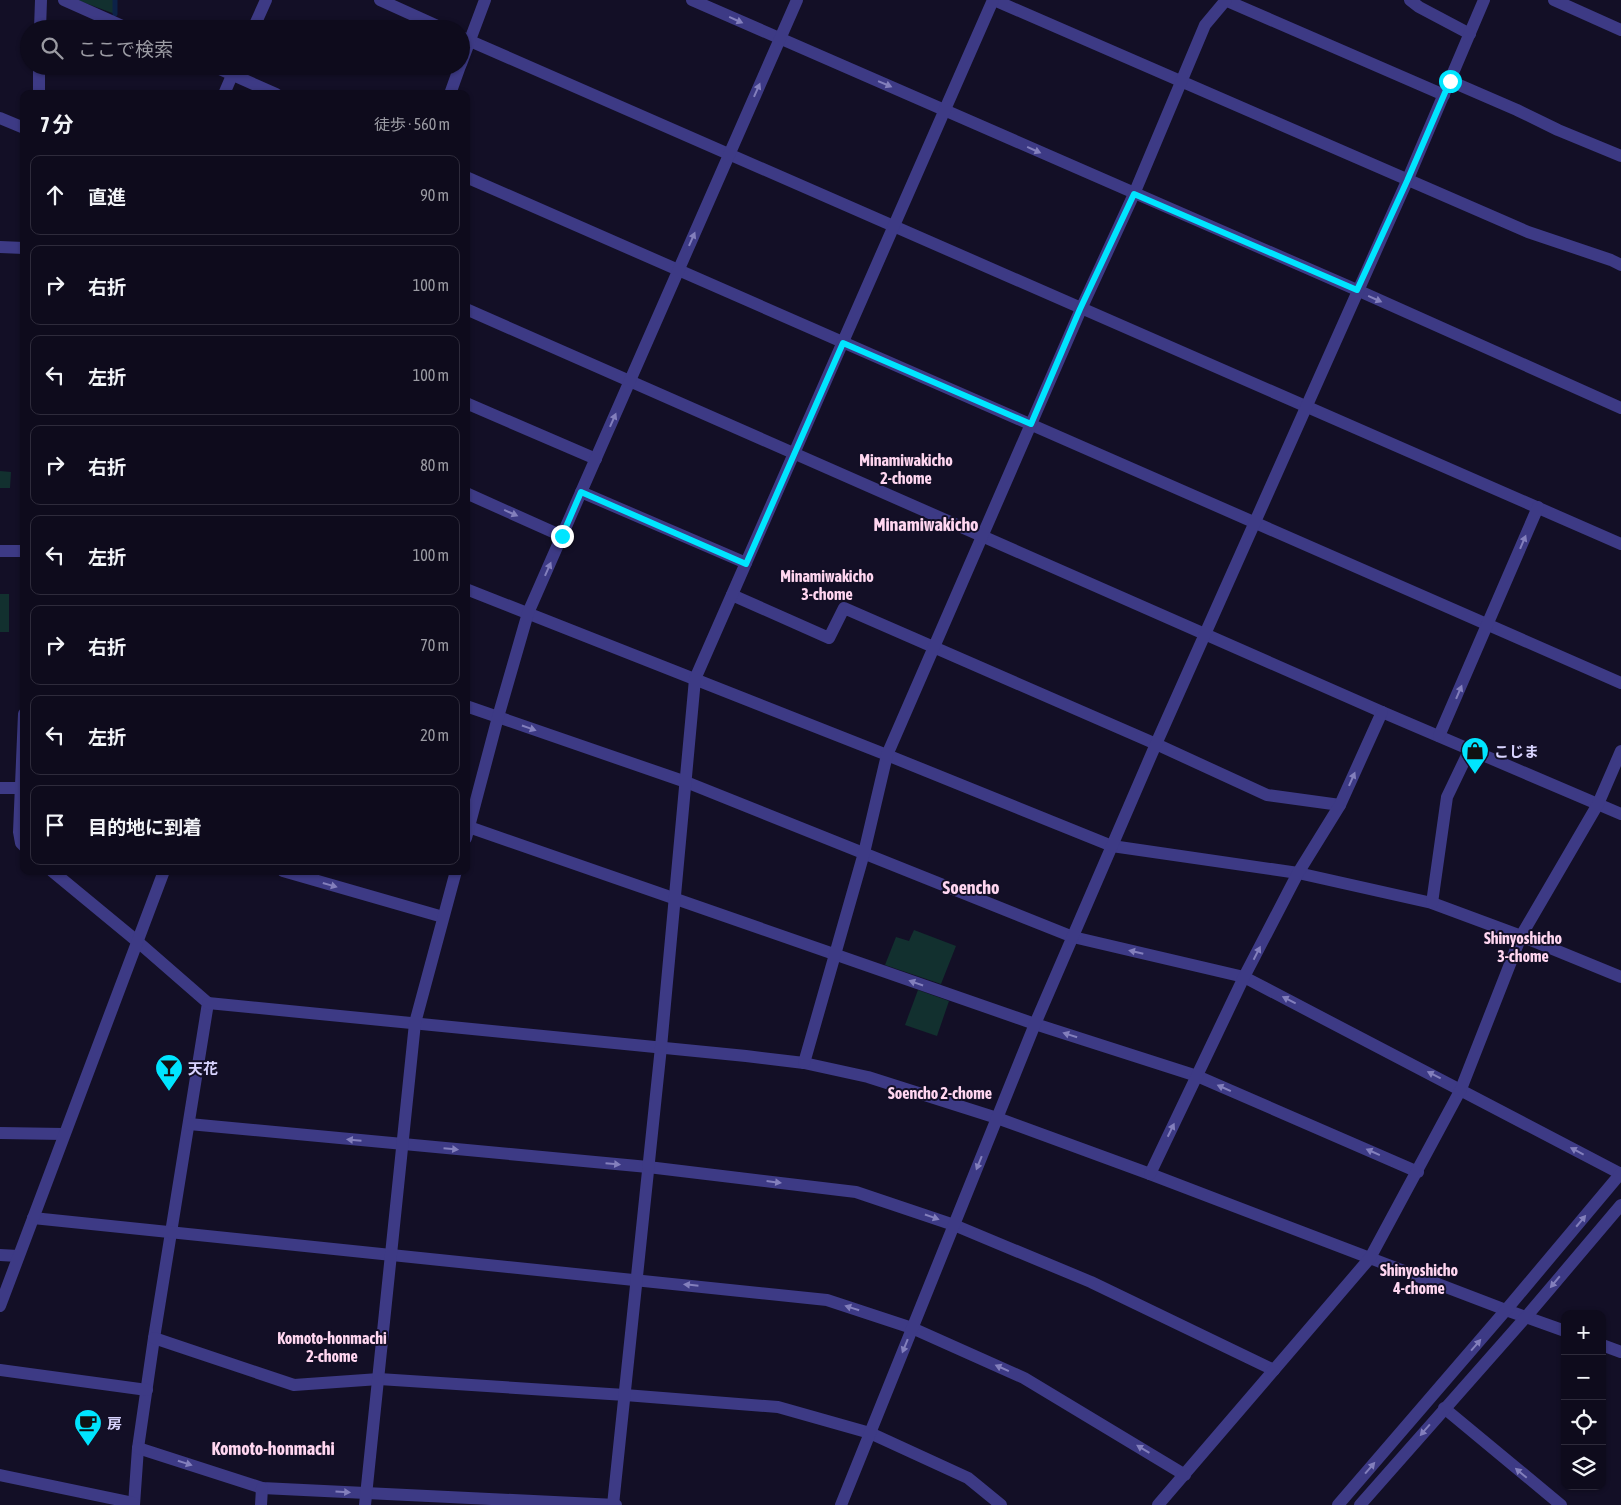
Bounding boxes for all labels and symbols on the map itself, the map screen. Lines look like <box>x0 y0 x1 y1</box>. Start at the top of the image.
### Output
one-way arrow <box>729 16 743 24</box>
route start <box>1439 70 1462 93</box>
one-way arrow <box>878 81 892 89</box>
one-way arrow <box>754 83 762 97</box>
one-way arrow <box>1027 146 1041 154</box>
one-way arrow <box>688 232 696 246</box>
one-way arrow <box>1368 295 1382 303</box>
one-way arrow <box>609 413 617 427</box>
district label: Minamiwakicho 2-chome <box>859 451 953 487</box>
one-way arrow <box>504 509 518 517</box>
district label: Minamiwakicho <box>873 514 979 535</box>
route end <box>551 525 574 548</box>
one-way arrow <box>1519 535 1527 549</box>
one-way arrow <box>544 562 552 576</box>
district label: Minamiwakicho 3-chome <box>780 567 874 603</box>
one-way arrow <box>1455 685 1463 699</box>
one-way arrow <box>522 724 537 732</box>
shop icon: こじま <box>1460 736 1490 775</box>
place label: こじま <box>1494 743 1539 760</box>
one-way arrow <box>1348 772 1356 786</box>
district label: Soencho <box>943 877 999 898</box>
one-way arrow <box>322 881 337 889</box>
district label: Shinyoshicho 3-chome <box>1484 929 1563 965</box>
one-way arrow <box>1253 945 1261 960</box>
one-way arrow <box>1128 948 1143 956</box>
one-way arrow <box>909 979 924 986</box>
one-way arrow <box>1282 996 1297 1004</box>
one-way arrow <box>1062 1031 1077 1039</box>
bar icon: 天花 <box>154 1053 184 1092</box>
place label: 天花 <box>188 1060 218 1077</box>
one-way arrow <box>1426 1071 1441 1079</box>
one-way arrow <box>1217 1083 1231 1091</box>
district label: Soencho 2-chome <box>888 1084 992 1102</box>
one-way arrow <box>1167 1123 1175 1137</box>
one-way arrow <box>346 1136 362 1144</box>
one-way arrow <box>443 1145 459 1153</box>
one-way arrow <box>1570 1147 1585 1155</box>
one-way arrow <box>1366 1148 1380 1156</box>
one-way arrow <box>975 1156 983 1171</box>
one-way arrow <box>605 1160 621 1168</box>
one-way arrow <box>767 1178 783 1186</box>
one-way arrow <box>925 1214 940 1222</box>
one-way arrow <box>1575 1215 1586 1228</box>
district label: Shinyoshicho 4-chome <box>1380 1261 1459 1297</box>
one-way arrow <box>1550 1276 1561 1289</box>
one-way arrow <box>683 1281 699 1289</box>
one-way arrow <box>844 1303 859 1311</box>
district label: Komoto-honmachi 2-chome <box>277 1329 387 1365</box>
one-way arrow <box>900 1339 908 1354</box>
one-way arrow <box>1470 1339 1481 1352</box>
one-way arrow <box>995 1364 1009 1372</box>
cafe icon: 房 <box>73 1408 103 1447</box>
place label: 房 <box>107 1415 122 1432</box>
one-way arrow <box>1419 1424 1430 1437</box>
district label: Komoto-honmachi <box>211 1438 335 1459</box>
one-way arrow <box>1136 1445 1149 1454</box>
one-way arrow <box>177 1460 192 1467</box>
one-way arrow <box>1364 1462 1375 1475</box>
one-way arrow <box>1515 1468 1527 1479</box>
one-way arrow <box>335 1488 351 1496</box>

